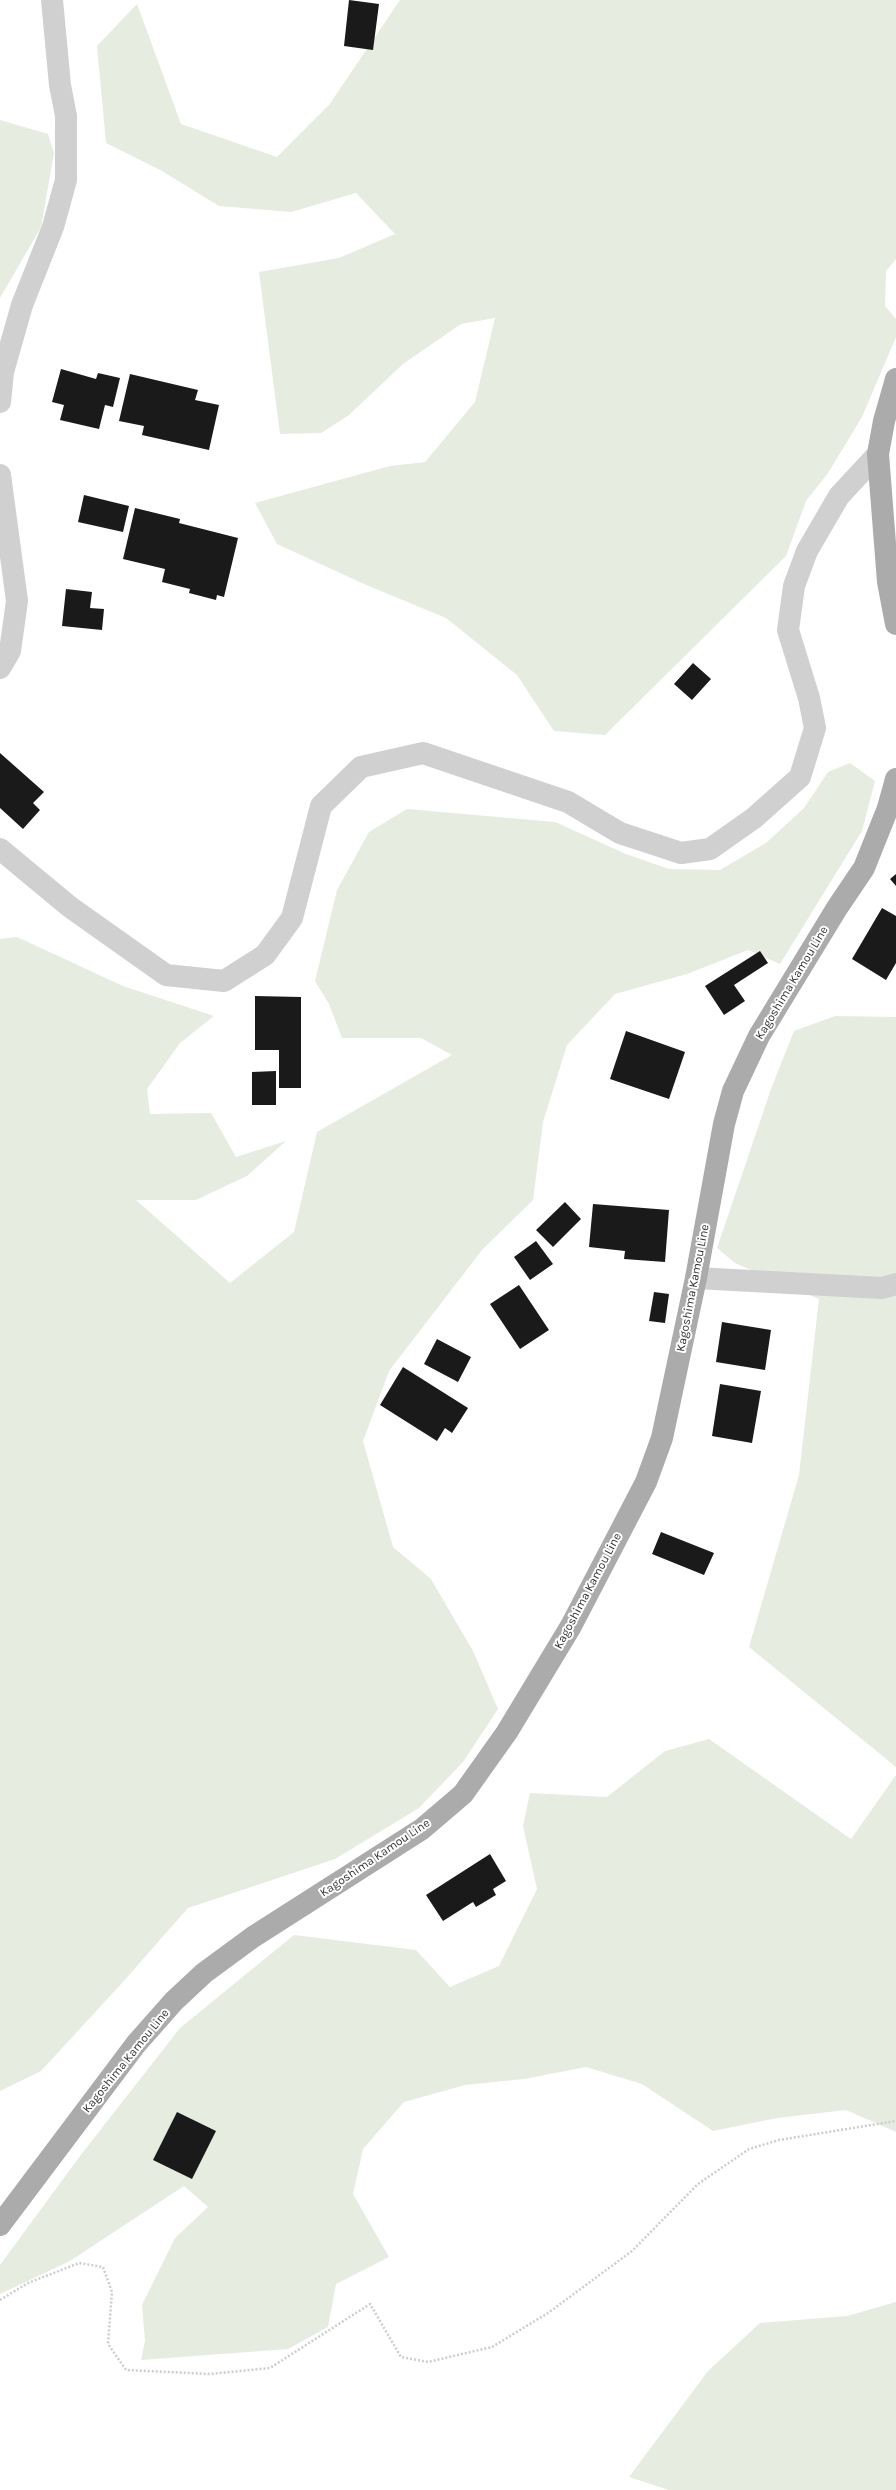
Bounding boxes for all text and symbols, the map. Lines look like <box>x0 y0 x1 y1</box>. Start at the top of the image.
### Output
street label: Kagoshima Kamou Line <box>753 924 831 1042</box>
street label: Kagoshima Kamou Line <box>674 1223 712 1353</box>
street label: Kagoshima Kamou Line <box>551 1530 625 1652</box>
street label: Kagoshima Kamou Line <box>317 1816 433 1900</box>
street label: Kagoshima Kamou Line <box>80 2006 172 2116</box>

